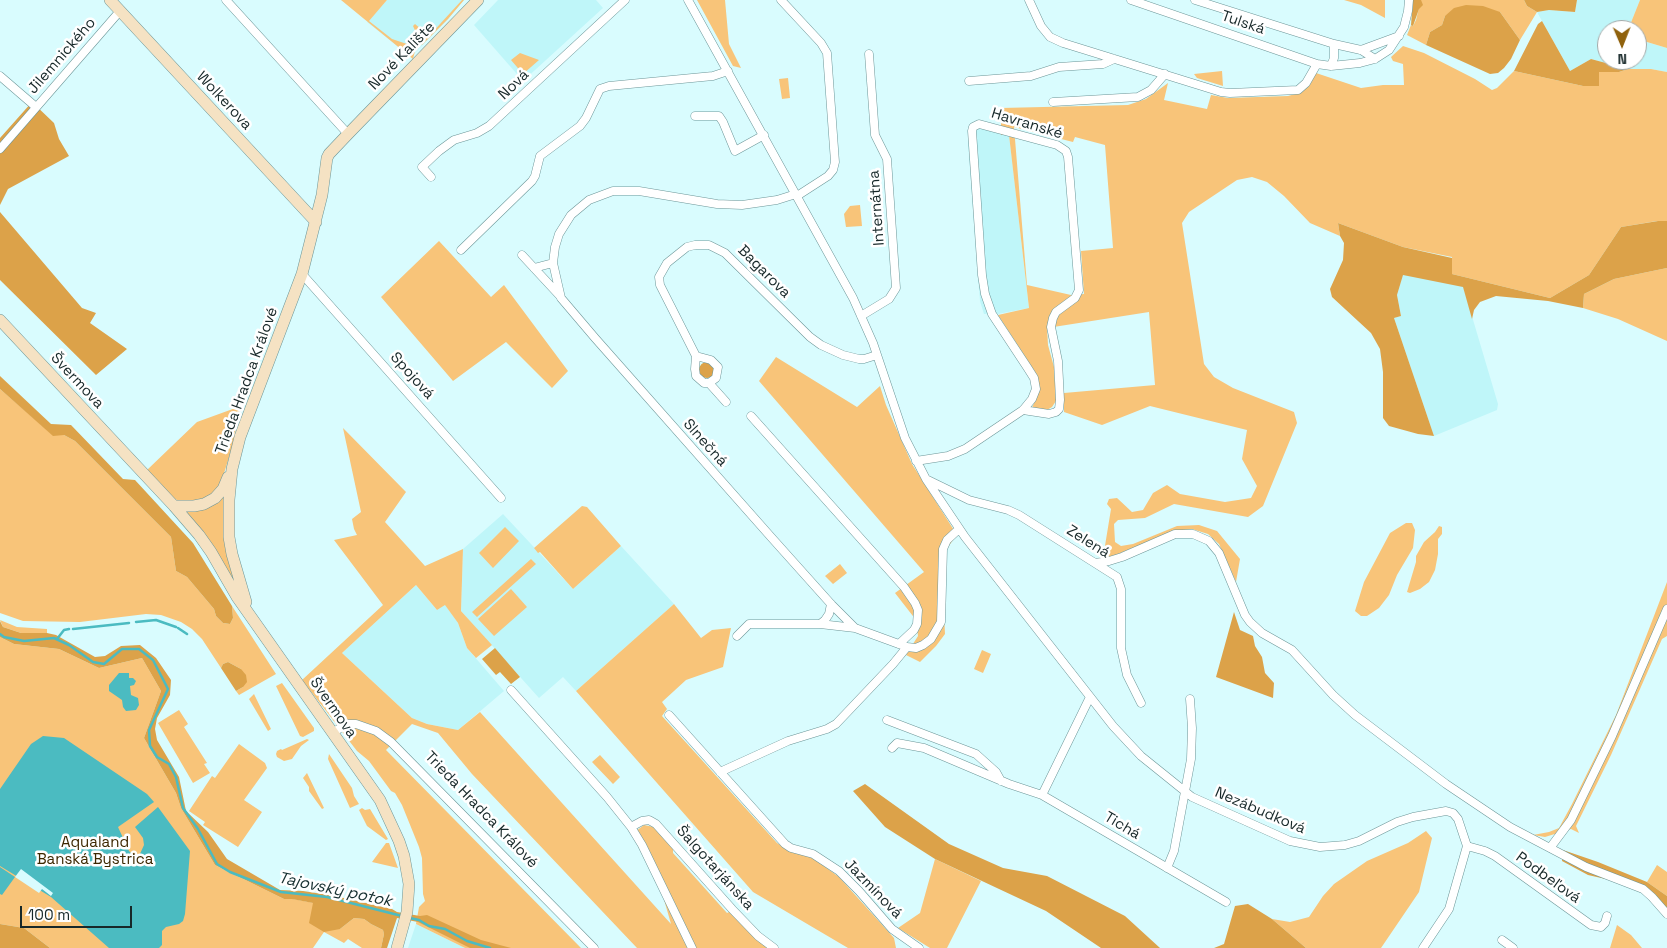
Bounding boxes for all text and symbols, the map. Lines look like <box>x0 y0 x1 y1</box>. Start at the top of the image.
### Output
street label: Tulská <box>1219 7 1267 39</box>
street label: Jilemnického <box>24 14 100 98</box>
street label: Nové Kalište <box>365 18 439 94</box>
north arrow <box>1597 20 1647 70</box>
text: N <box>1617 50 1627 68</box>
street label: Nová <box>495 66 533 104</box>
street label: Wolkerova <box>192 68 256 134</box>
street label: Havranské <box>989 105 1065 143</box>
street label: Internátna <box>865 170 889 246</box>
street label: Bagarova <box>734 242 794 302</box>
street label: Trieda Hradca Králové <box>212 305 282 457</box>
street label: Švermova <box>47 349 107 413</box>
street label: Spojová <box>386 349 438 403</box>
street label: Slnečná <box>679 416 731 470</box>
street label: Zelená <box>1063 522 1113 562</box>
street label: Švermova <box>306 674 360 742</box>
street label: Trieda Hradca Králové <box>421 748 541 872</box>
street label: Nezábudková <box>1212 784 1308 838</box>
street label: Tichá <box>1101 808 1143 844</box>
street label: Šalgotarjánska <box>672 822 758 914</box>
park label: Aqualand Banská Bystrica <box>37 834 153 869</box>
street label: Podbeľová <box>1512 848 1584 908</box>
street label: Jazmínová <box>840 855 906 923</box>
water label: Tajovský potok <box>277 869 393 911</box>
scale bar <box>22 896 135 928</box>
text: 100 m <box>28 905 70 924</box>

